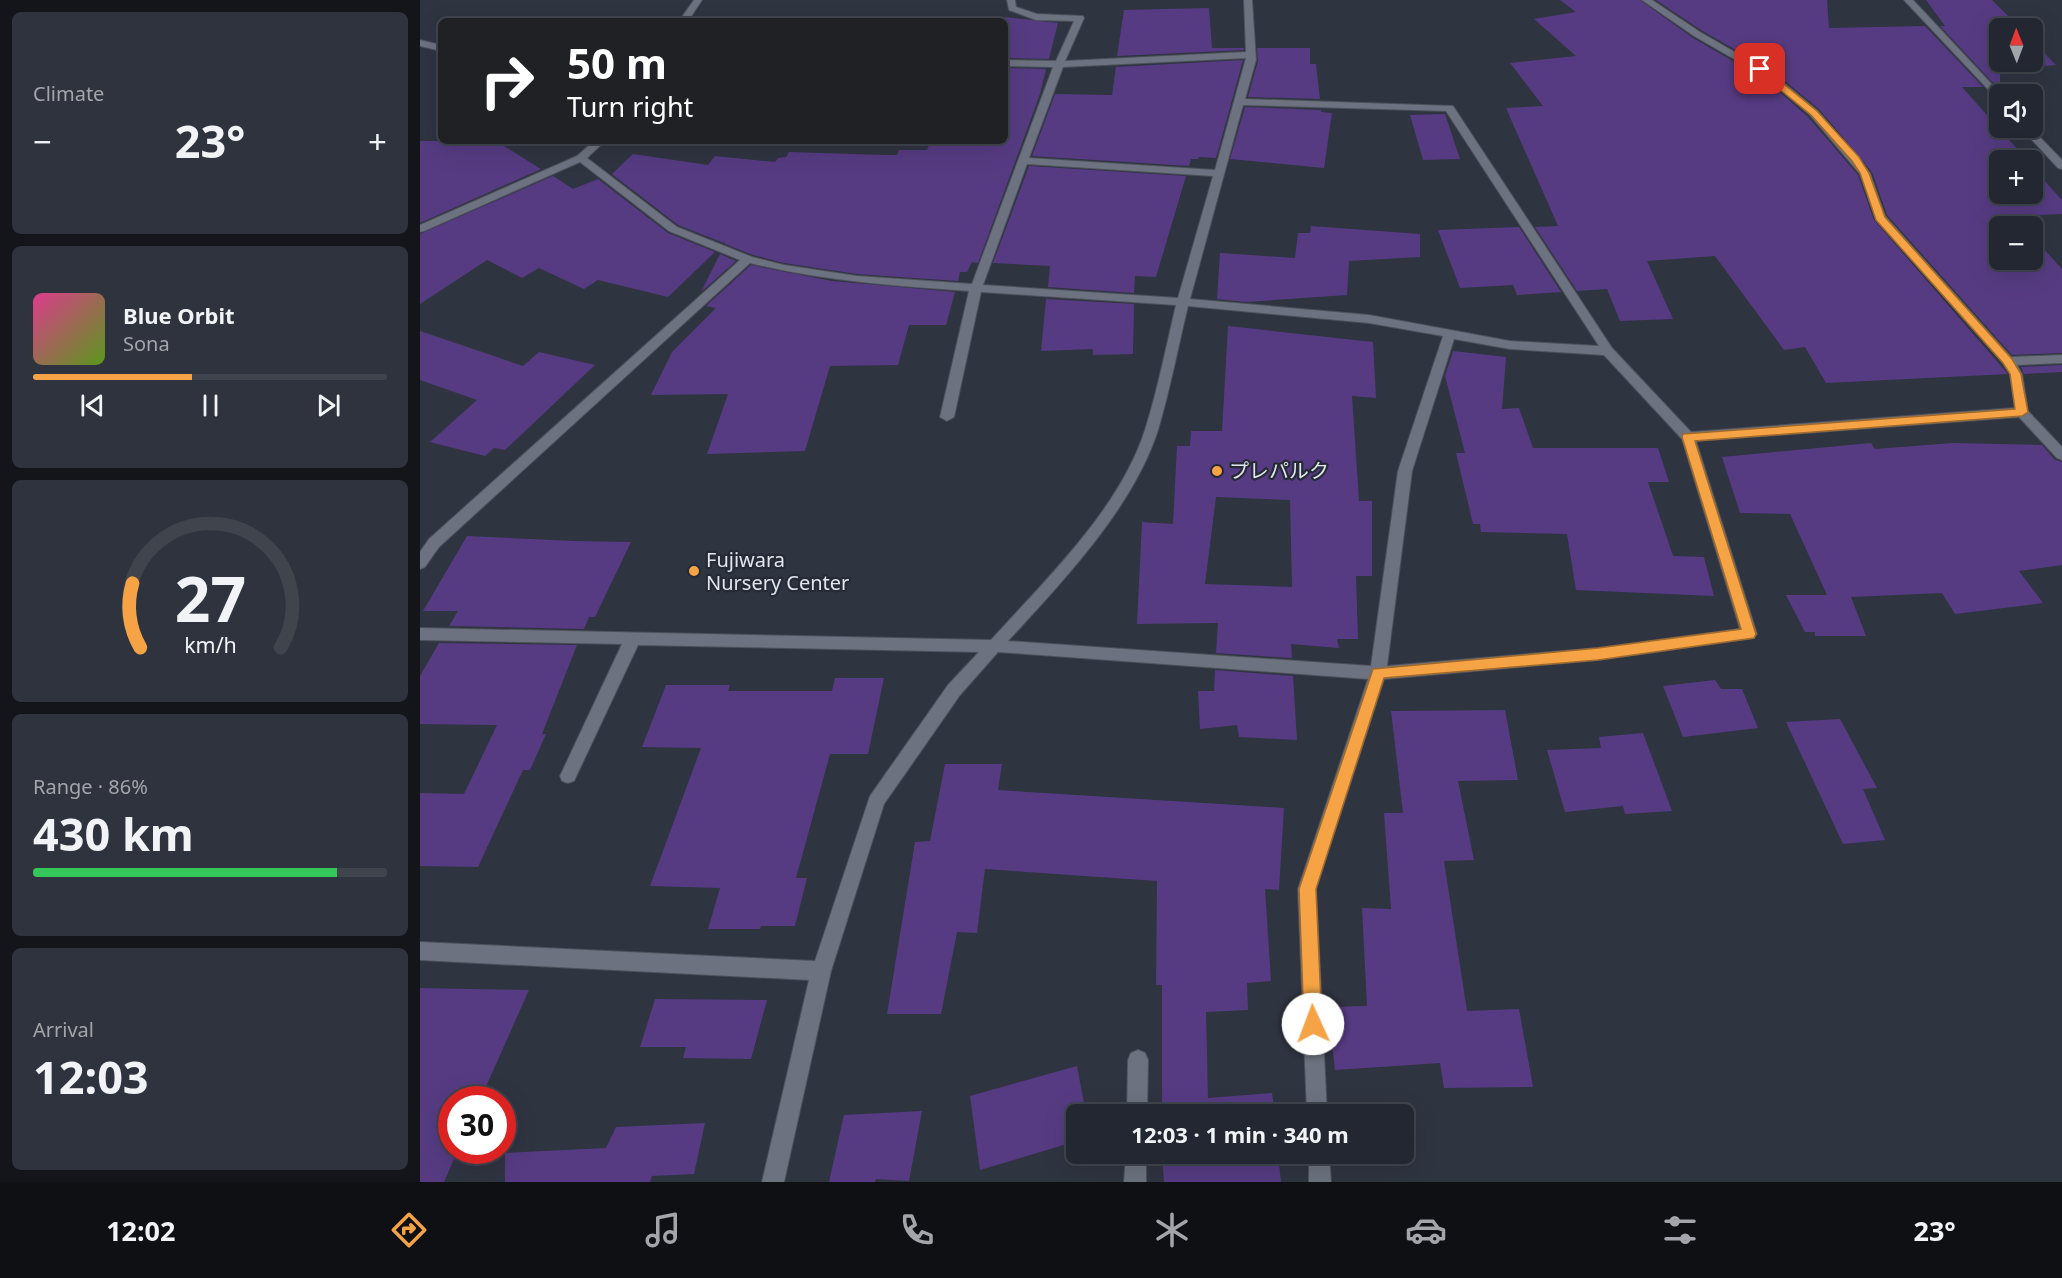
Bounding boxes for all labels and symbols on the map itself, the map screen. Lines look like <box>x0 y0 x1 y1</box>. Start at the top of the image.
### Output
north arrow <box>1989 18 2043 72</box>
pin <box>1734 43 1785 94</box>
place label: プレパルク <box>1229 457 1329 484</box>
marker: プレパルク <box>1210 464 1224 478</box>
place label: Fujiwara Nursery Center <box>706 546 849 596</box>
marker: Fujiwara Nursery Center <box>687 564 701 578</box>
position arrow <box>1281 992 1345 1056</box>
speed limit sign: 30 <box>438 1086 516 1164</box>

